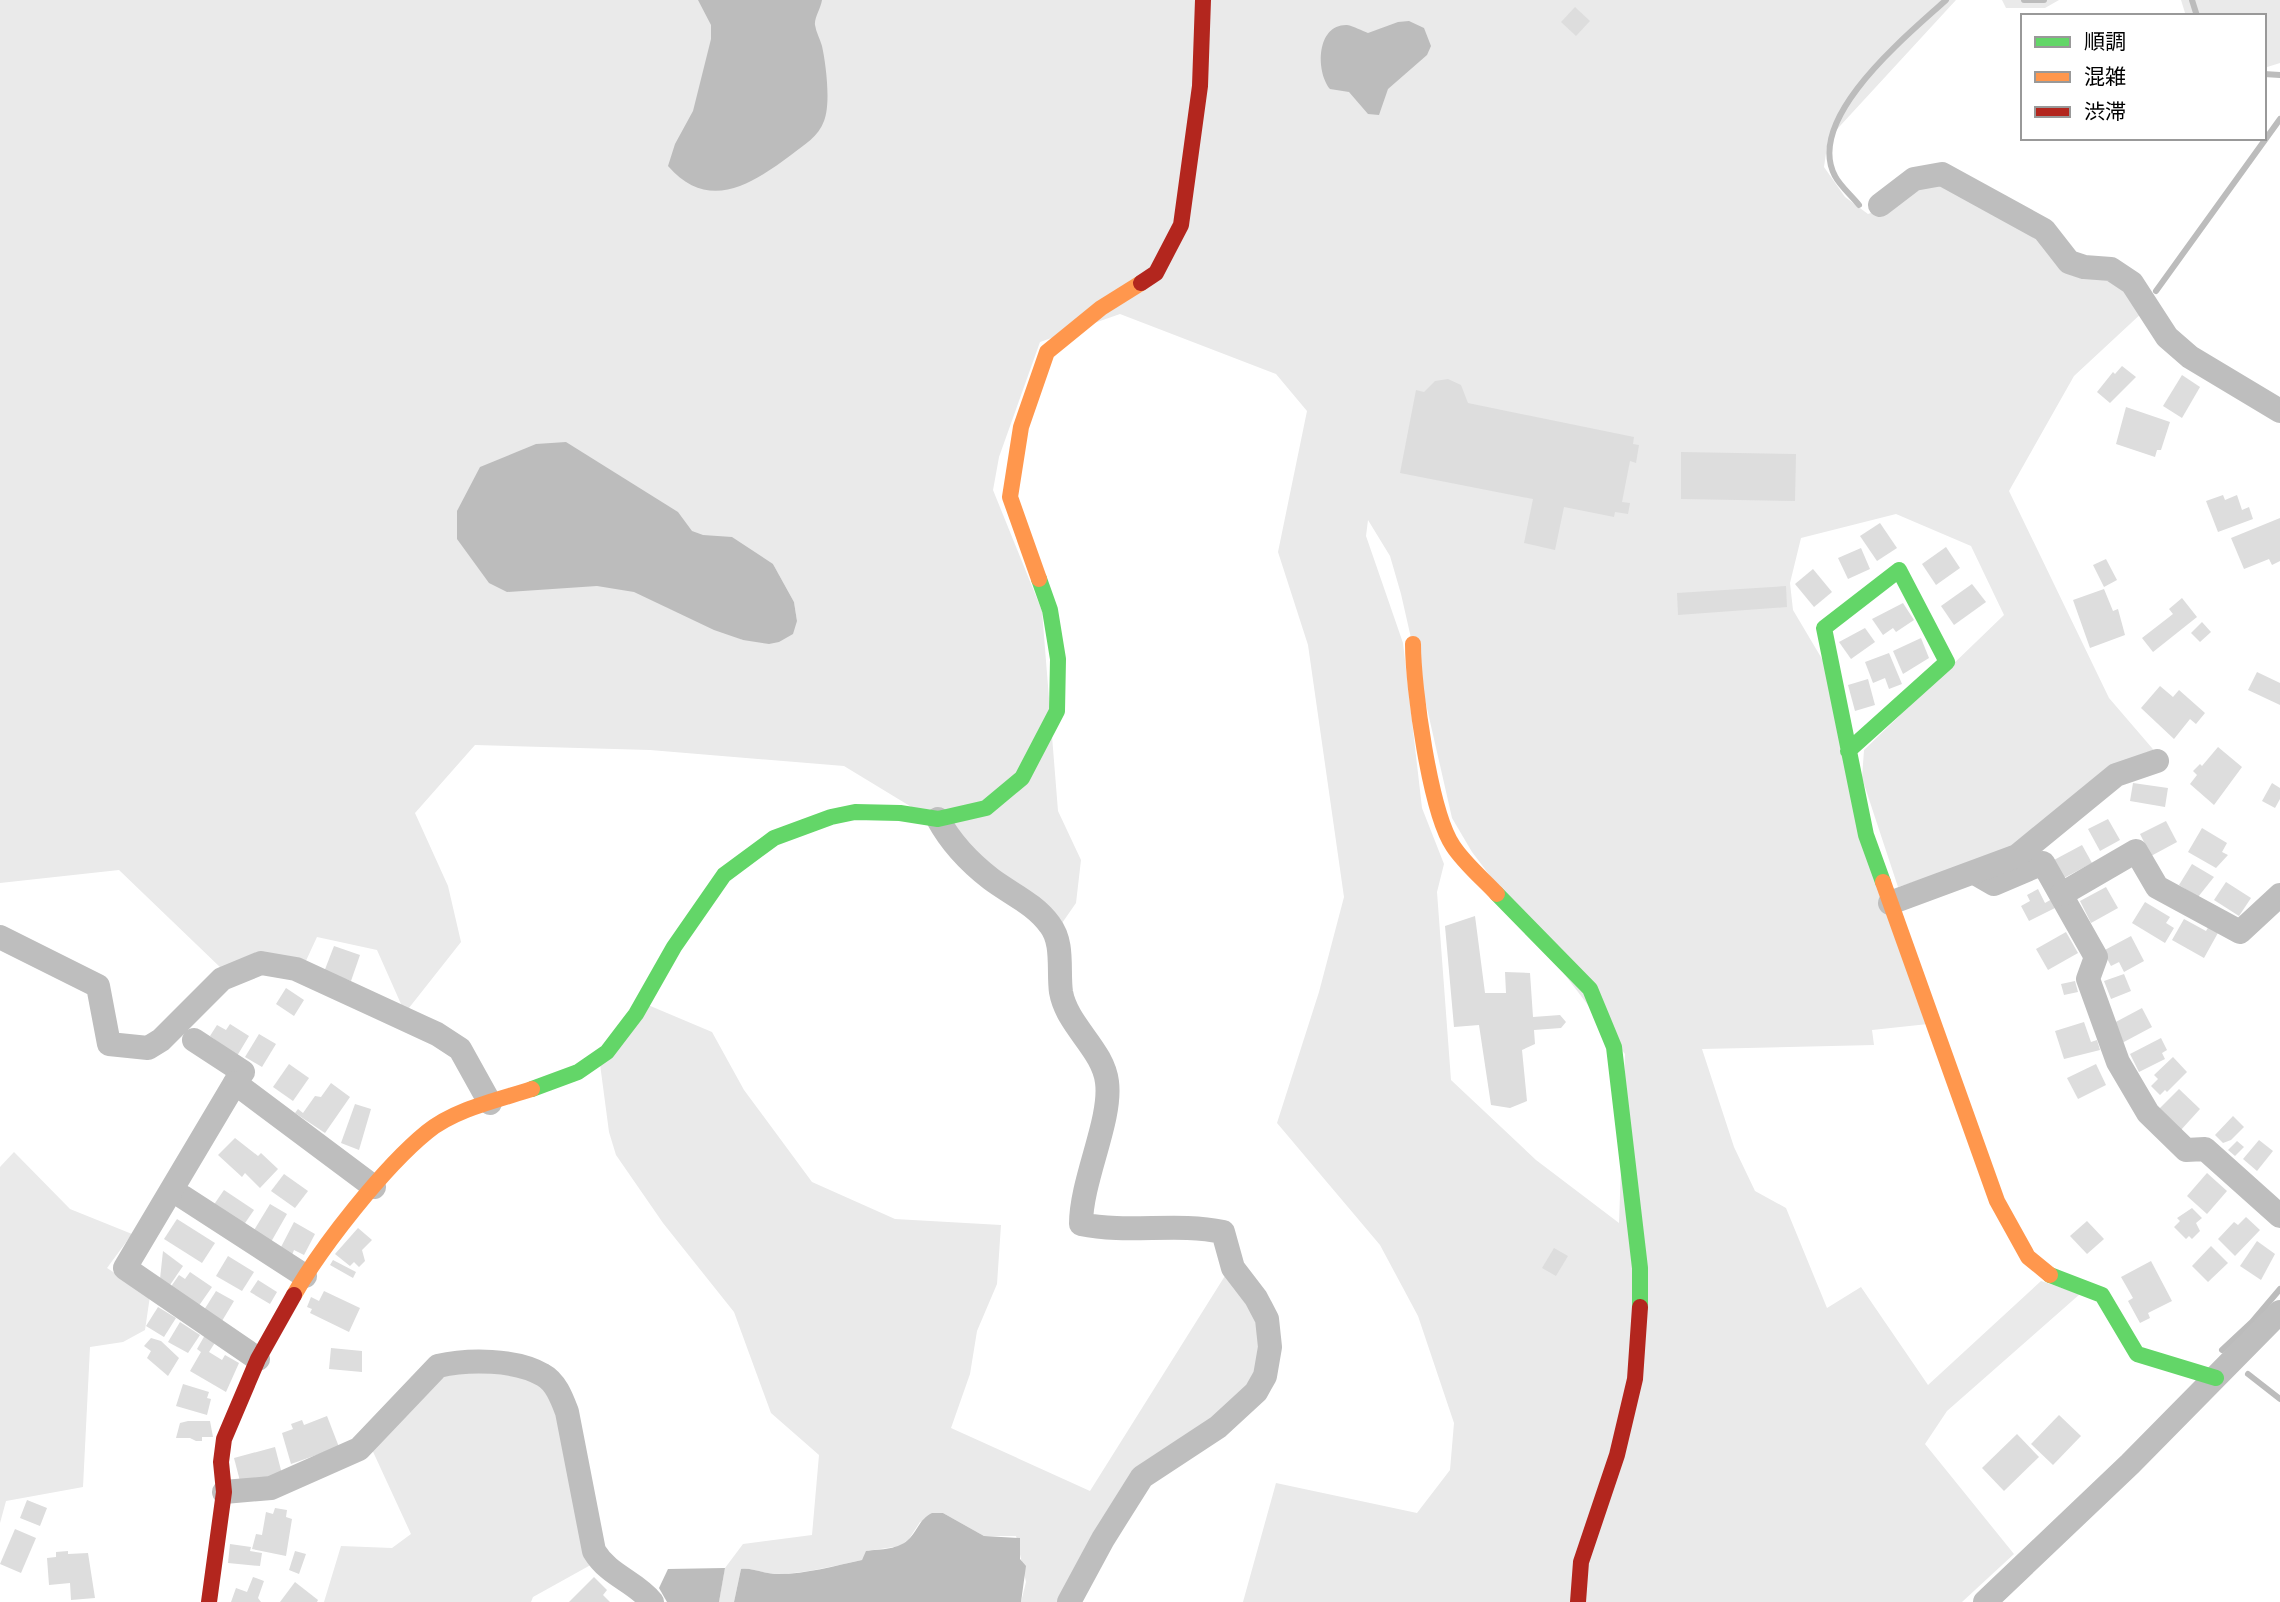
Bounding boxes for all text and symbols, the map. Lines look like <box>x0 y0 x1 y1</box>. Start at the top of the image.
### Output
legend <box>2021 14 2266 140</box>
text: 順調 <box>2084 30 2126 53</box>
text: 混雑 <box>2084 65 2126 88</box>
text: 渋滞 <box>2084 100 2126 123</box>

